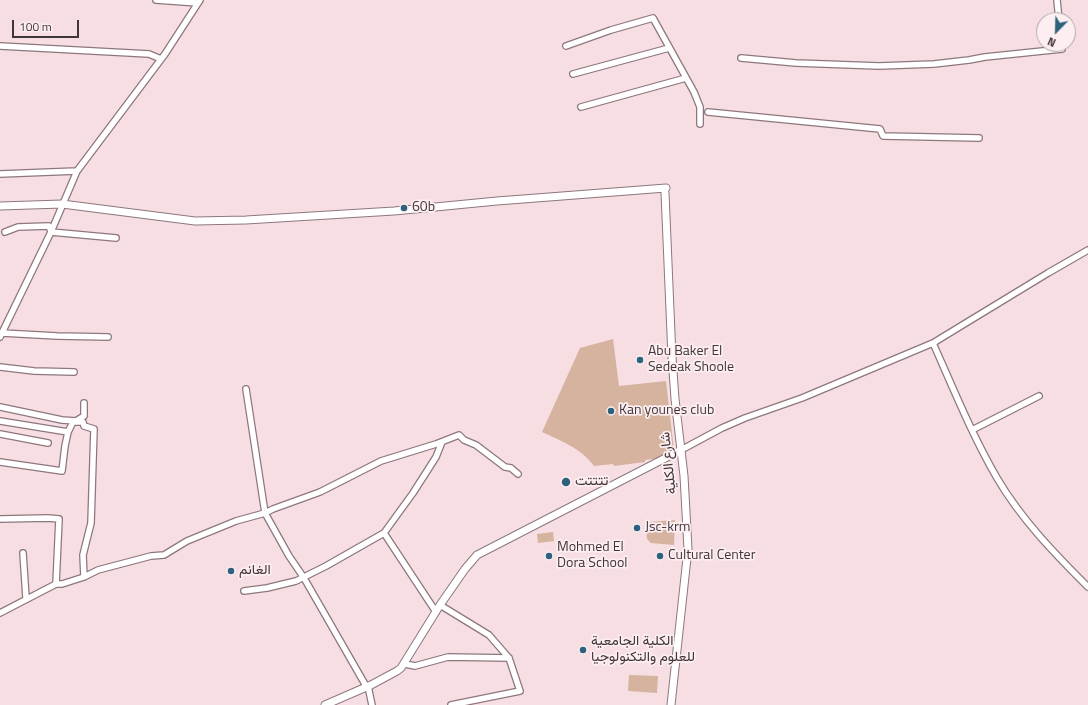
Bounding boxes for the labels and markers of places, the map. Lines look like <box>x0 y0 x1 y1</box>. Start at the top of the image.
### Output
place label: 60b <box>412 200 435 216</box>
marker: 60b <box>399 203 409 213</box>
place label: Abu Baker El Sedeak Shoole <box>648 344 734 376</box>
marker: Abu Baker El Sedeak Shoole <box>635 355 645 365</box>
place label: Kan younes club <box>619 403 714 419</box>
marker: Kan younes club <box>606 406 616 416</box>
place label: تتتتت <box>575 474 608 490</box>
marker: تتتتت <box>560 476 572 488</box>
place label: Jsc-krm <box>645 520 690 536</box>
marker: Jsc-krm <box>632 523 642 533</box>
place label: Mohmed El Dora School <box>557 540 628 572</box>
place label: Cultural Center <box>668 548 755 564</box>
marker: Mohmed El Dora School <box>544 551 554 561</box>
marker: Cultural Center <box>655 551 665 561</box>
place label: الغانم <box>239 563 271 579</box>
marker: الغانم <box>226 566 236 576</box>
place label: الكلية الجامعية للعلوم والتكنولوجيا <box>591 634 695 666</box>
marker: الكلية الجامعية للعلوم والتكنولوجيا <box>578 645 588 655</box>

